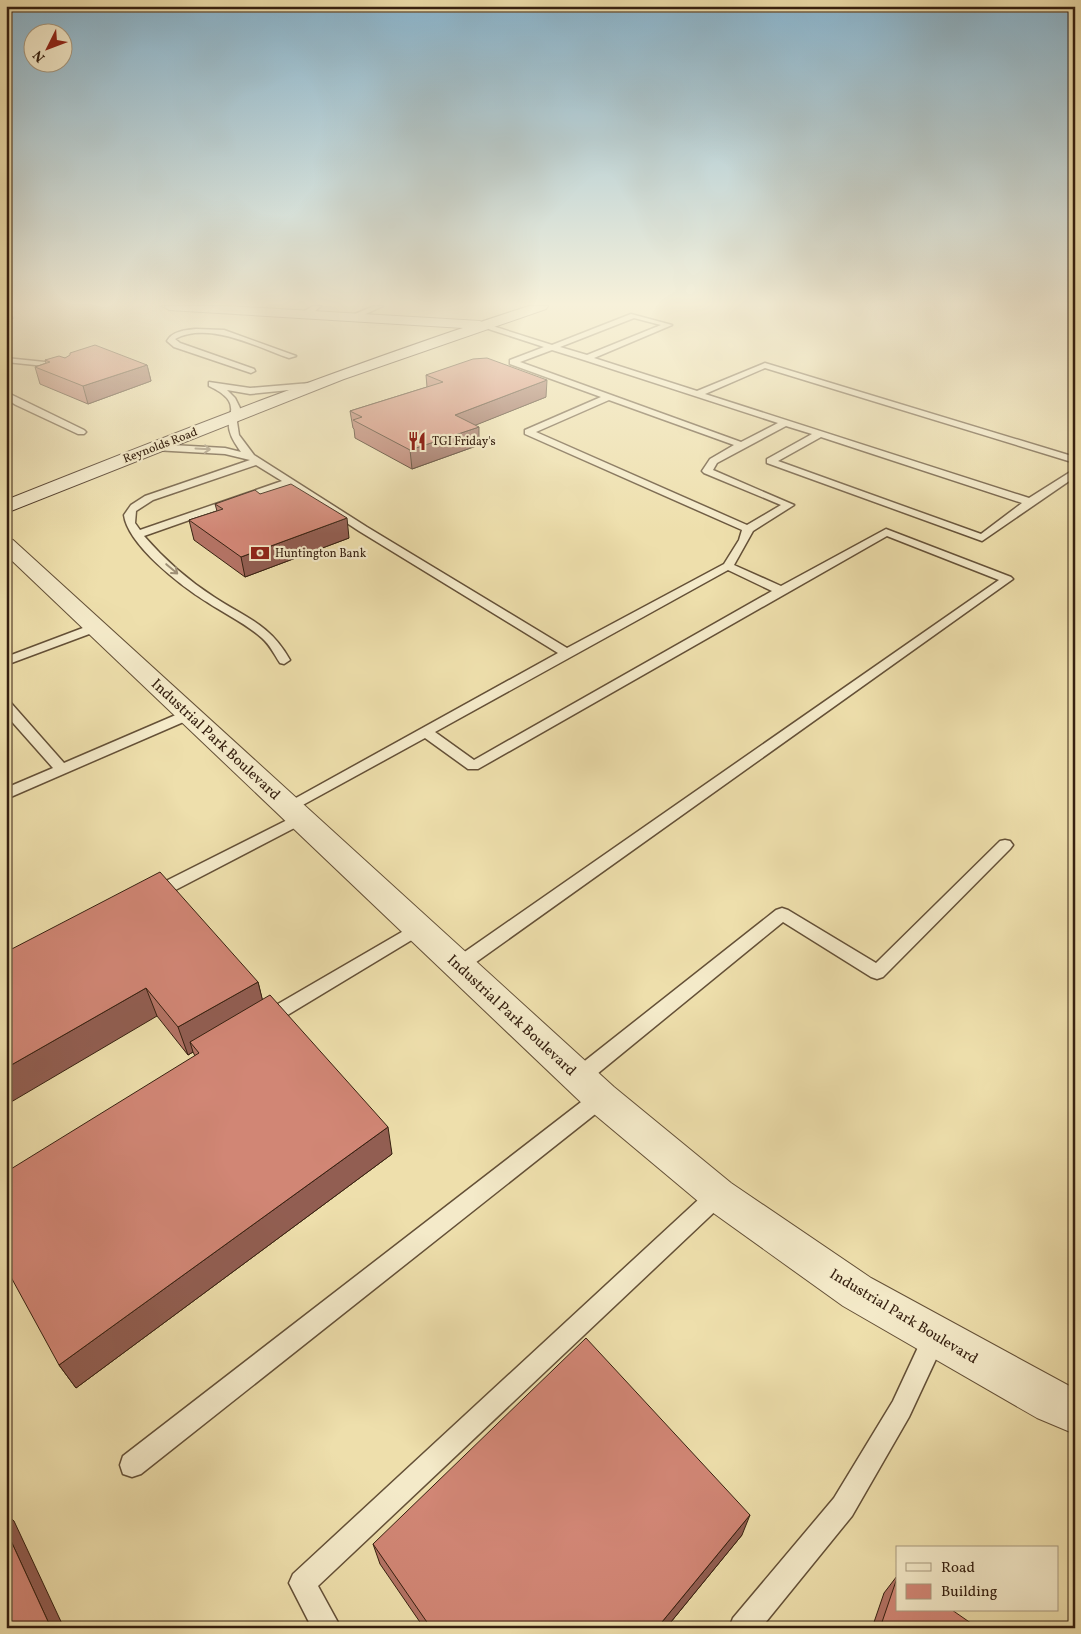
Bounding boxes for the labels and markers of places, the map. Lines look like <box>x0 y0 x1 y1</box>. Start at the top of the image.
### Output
restaurant icon: TGI Friday's <box>406 430 428 452</box>
place label: TGI Friday's <box>432 434 496 450</box>
bank icon: Huntington Bank <box>249 542 271 564</box>
place label: Huntington Bank <box>275 546 367 562</box>

